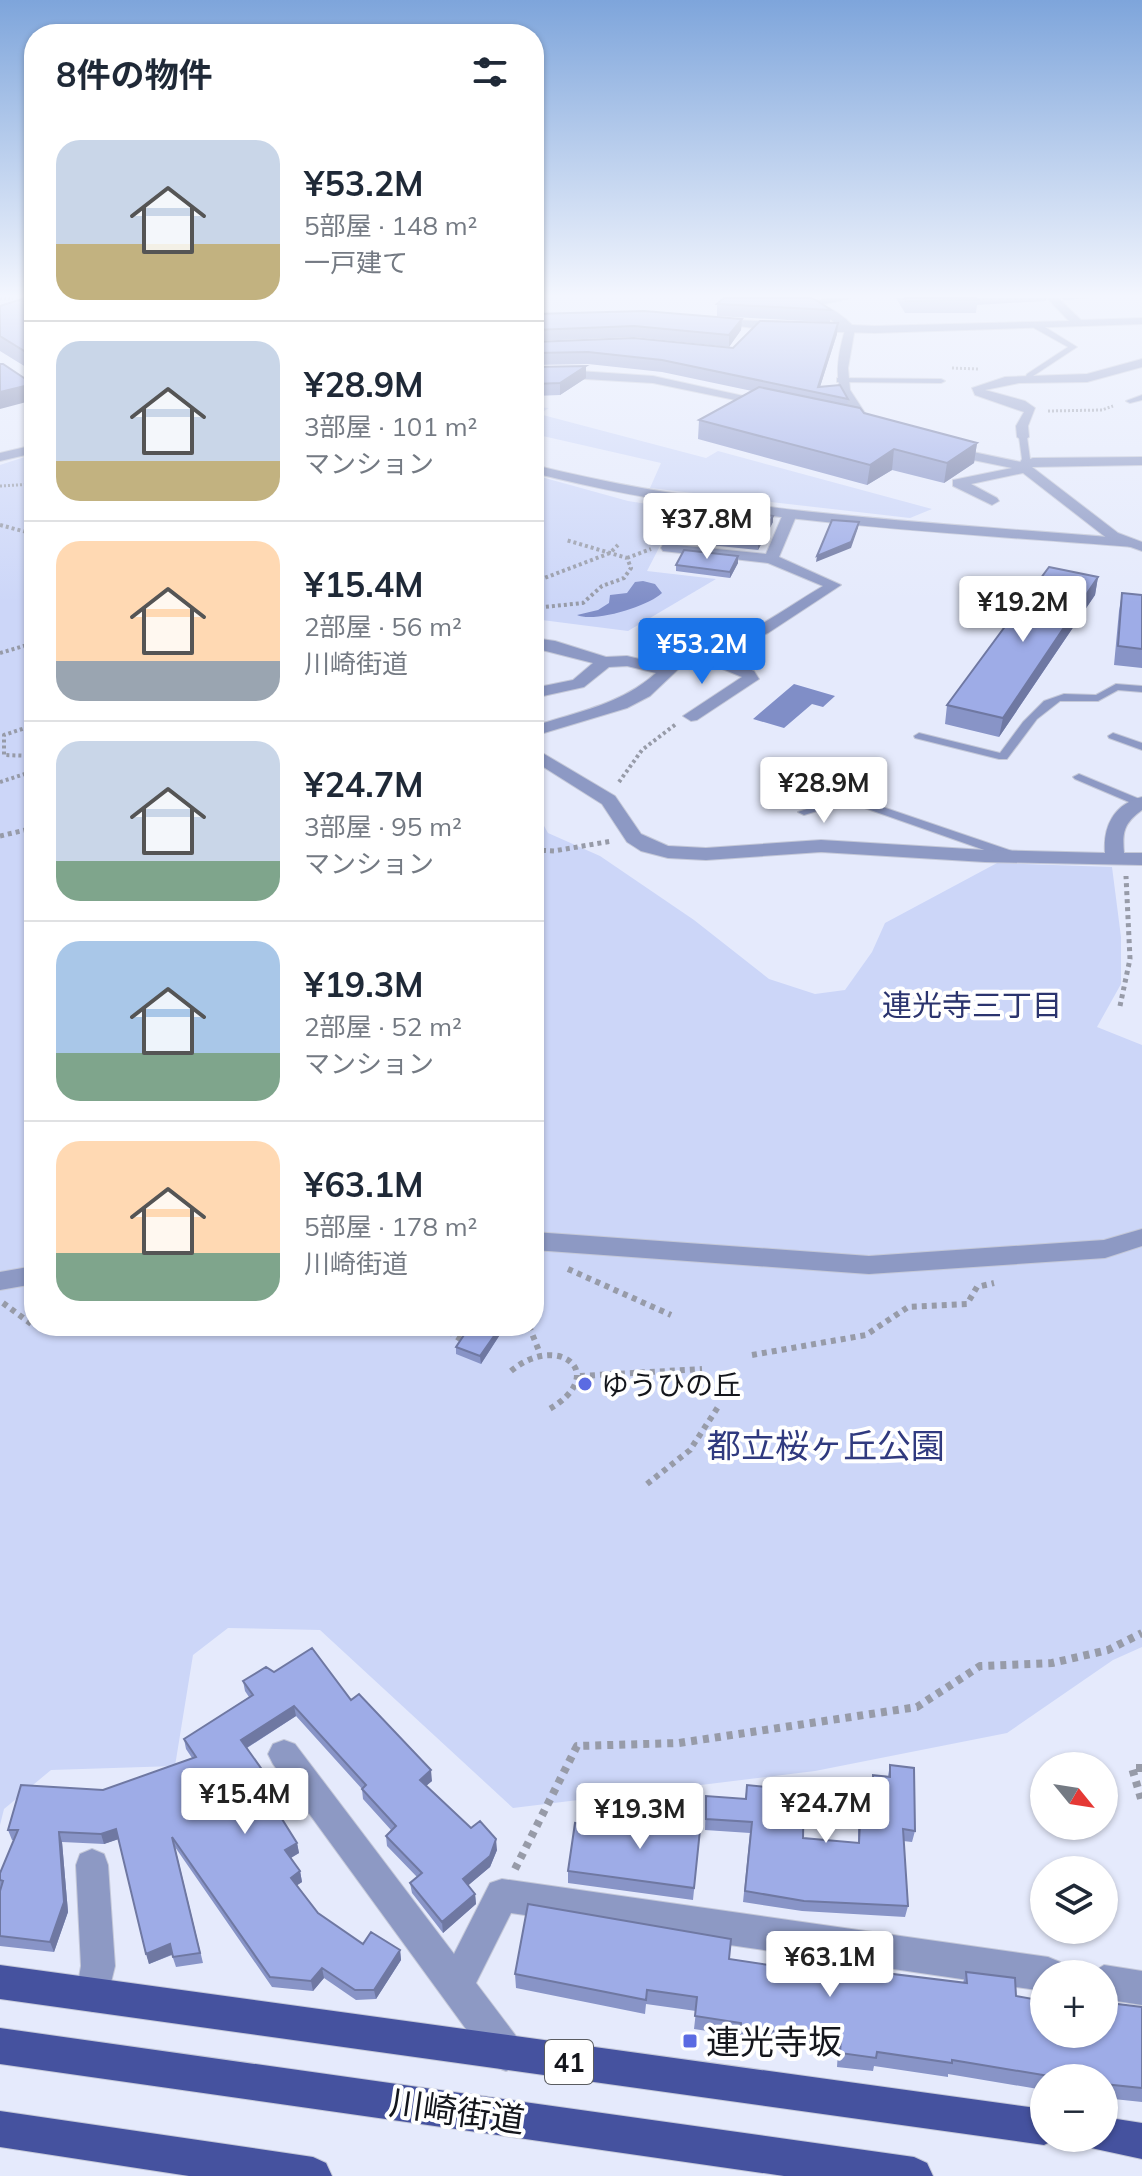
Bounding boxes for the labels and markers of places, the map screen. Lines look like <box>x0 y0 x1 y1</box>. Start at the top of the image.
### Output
pin: ¥37.8M <box>642 493 772 561</box>
pin: ¥19.2M <box>958 576 1088 644</box>
pin: ¥53.2M <box>637 618 767 686</box>
pin: ¥28.9M <box>759 757 889 825</box>
place label: ゆうひの丘 <box>601 1367 741 1402</box>
marker: ゆうひの丘 <box>576 1375 594 1393</box>
pin: ¥15.4M <box>180 1768 310 1836</box>
pin: ¥24.7M <box>761 1777 891 1845</box>
pin: ¥19.3M <box>575 1783 705 1851</box>
pin: ¥63.1M <box>765 1931 895 1999</box>
place label: 連光寺坂 <box>706 2020 842 2063</box>
marker: 連光寺坂 <box>681 2032 699 2050</box>

